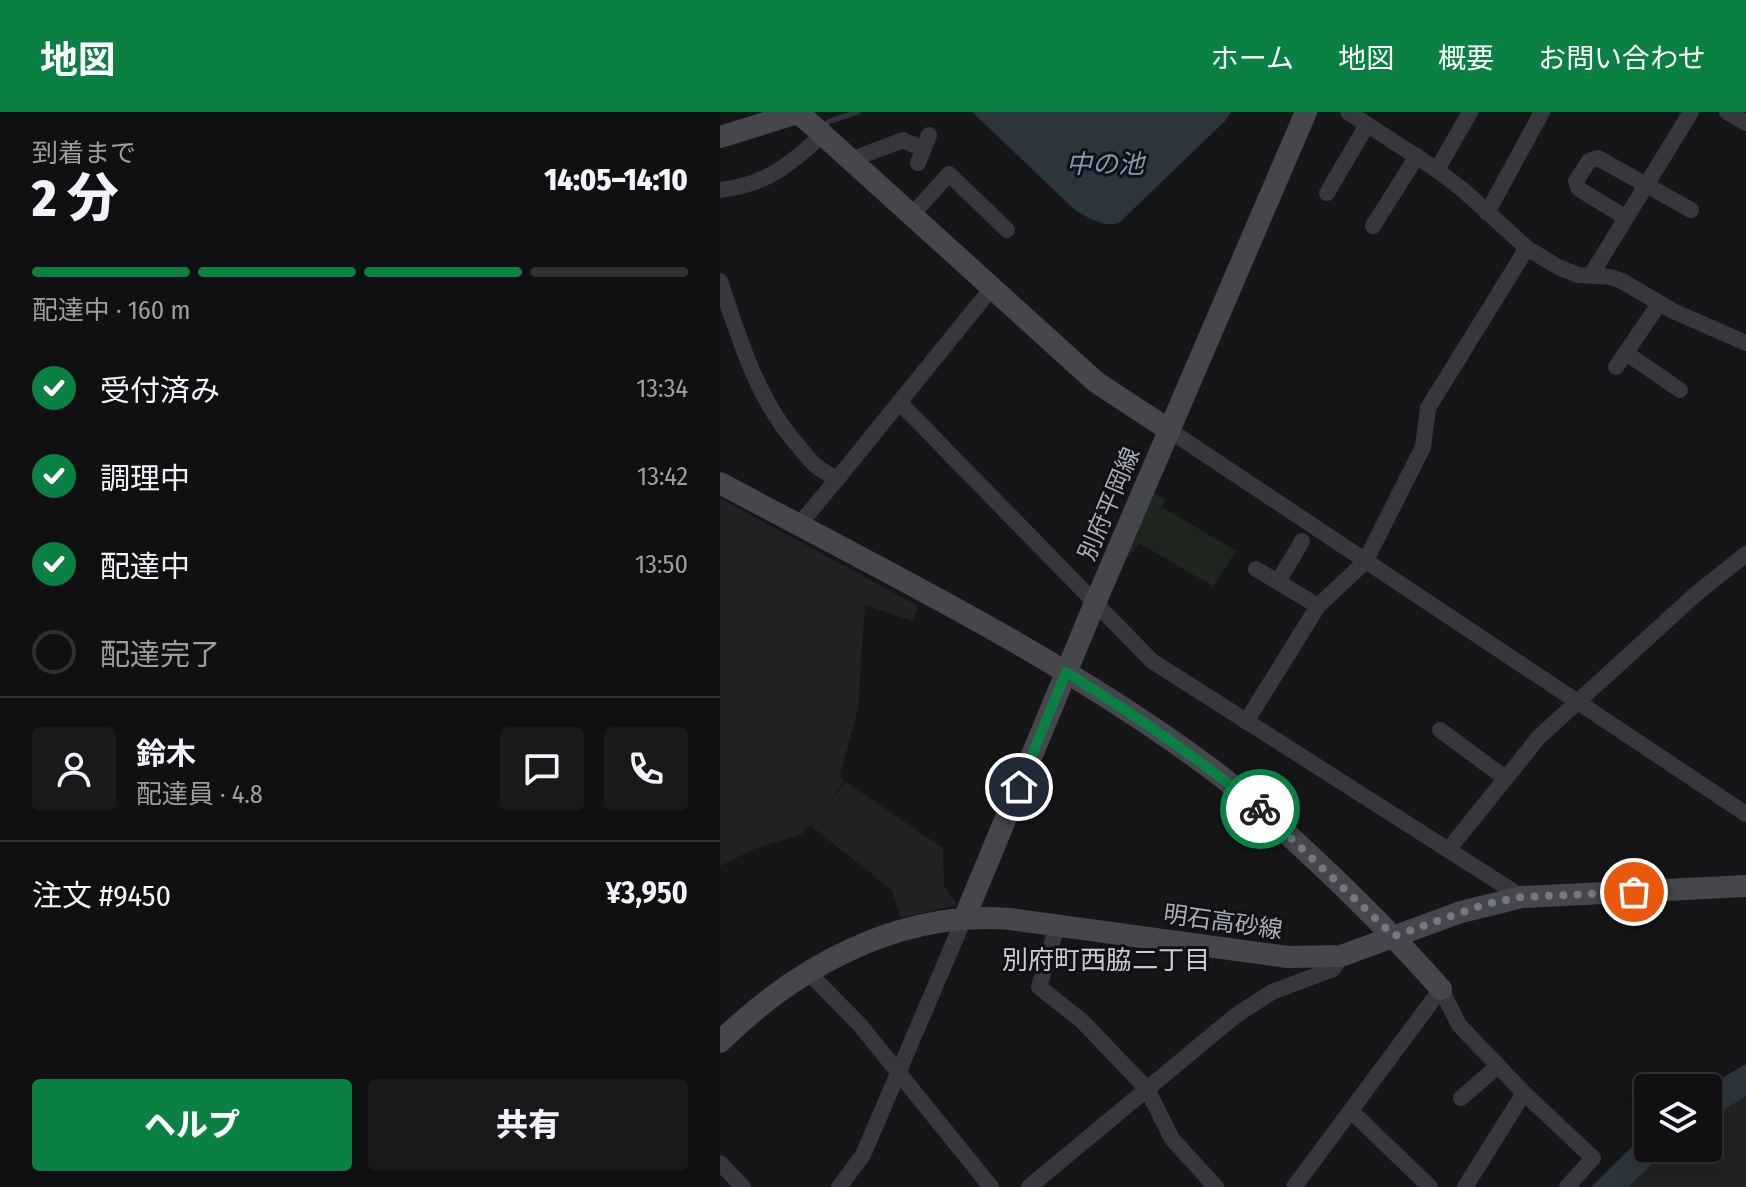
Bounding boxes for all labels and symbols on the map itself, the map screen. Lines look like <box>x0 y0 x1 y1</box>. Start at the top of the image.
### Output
water label: 中の池 <box>1066 149 1147 180</box>
street label: 別府平岡線 <box>1073 443 1145 565</box>
pin <box>985 753 1053 821</box>
courier <box>1220 769 1300 849</box>
pin <box>1600 858 1668 926</box>
street label: 明石高砂線 <box>1162 900 1284 944</box>
district label: 別府町西脇二丁目 <box>1002 945 1210 976</box>

